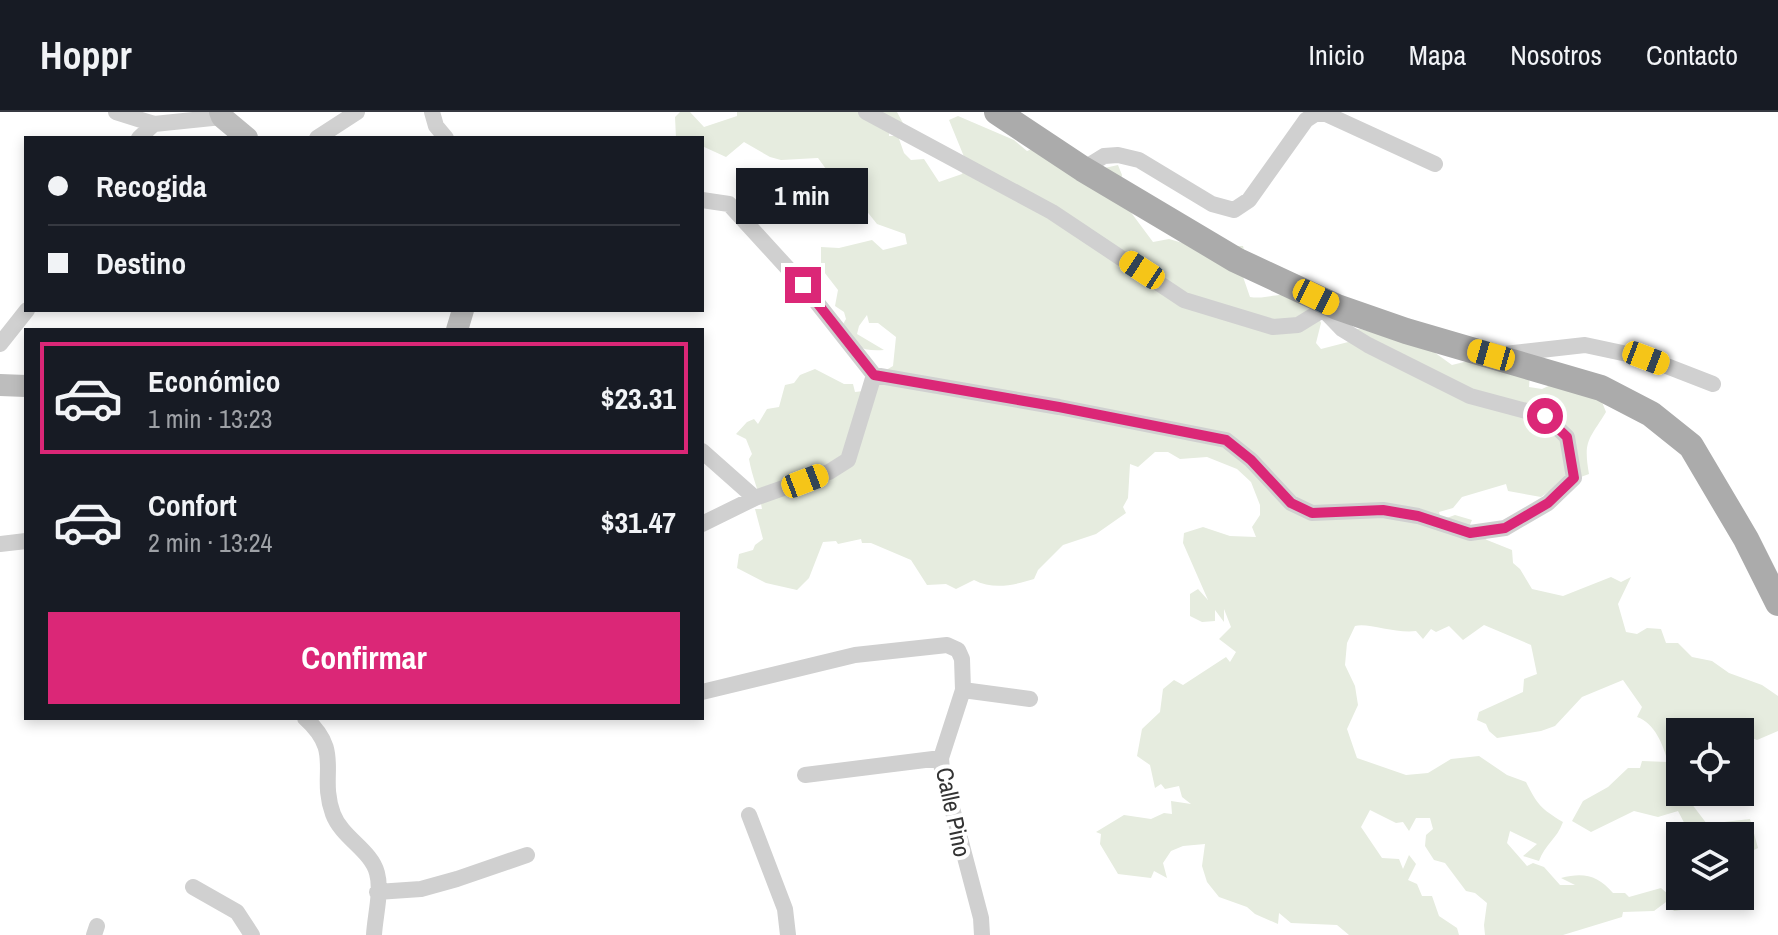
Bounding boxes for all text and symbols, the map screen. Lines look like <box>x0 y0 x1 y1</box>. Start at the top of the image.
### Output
text: Hoppr <box>40 30 132 81</box>
text: Inicio <box>1309 36 1365 74</box>
text: Mapa <box>1409 36 1466 74</box>
text: Nosotros <box>1510 36 1602 74</box>
text: Contacto <box>1646 36 1738 74</box>
text: Recogida <box>96 166 207 206</box>
callout: 1 min <box>737 169 869 225</box>
text: 1 min <box>774 178 830 213</box>
text: Destino <box>96 243 186 283</box>
car <box>1115 247 1169 293</box>
route end <box>785 267 821 303</box>
car <box>1289 276 1343 318</box>
car <box>1465 337 1517 373</box>
car <box>1619 338 1673 378</box>
text: Económico <box>148 361 281 401</box>
icon: car <box>52 362 124 434</box>
text: $23.31 <box>601 378 676 418</box>
route start <box>1527 398 1563 434</box>
text: 1 min · 13:23 <box>148 401 272 436</box>
car <box>778 461 832 501</box>
text: Confort <box>148 485 237 525</box>
icon: car <box>52 486 124 558</box>
text: $31.47 <box>601 502 676 542</box>
text: 2 min · 13:24 <box>148 525 272 560</box>
button: Confirmar <box>48 612 680 704</box>
map controls <box>1666 718 1754 910</box>
button: locate <box>1666 718 1754 806</box>
street label: Calle Pino <box>929 764 979 860</box>
button: layers <box>1666 822 1754 910</box>

